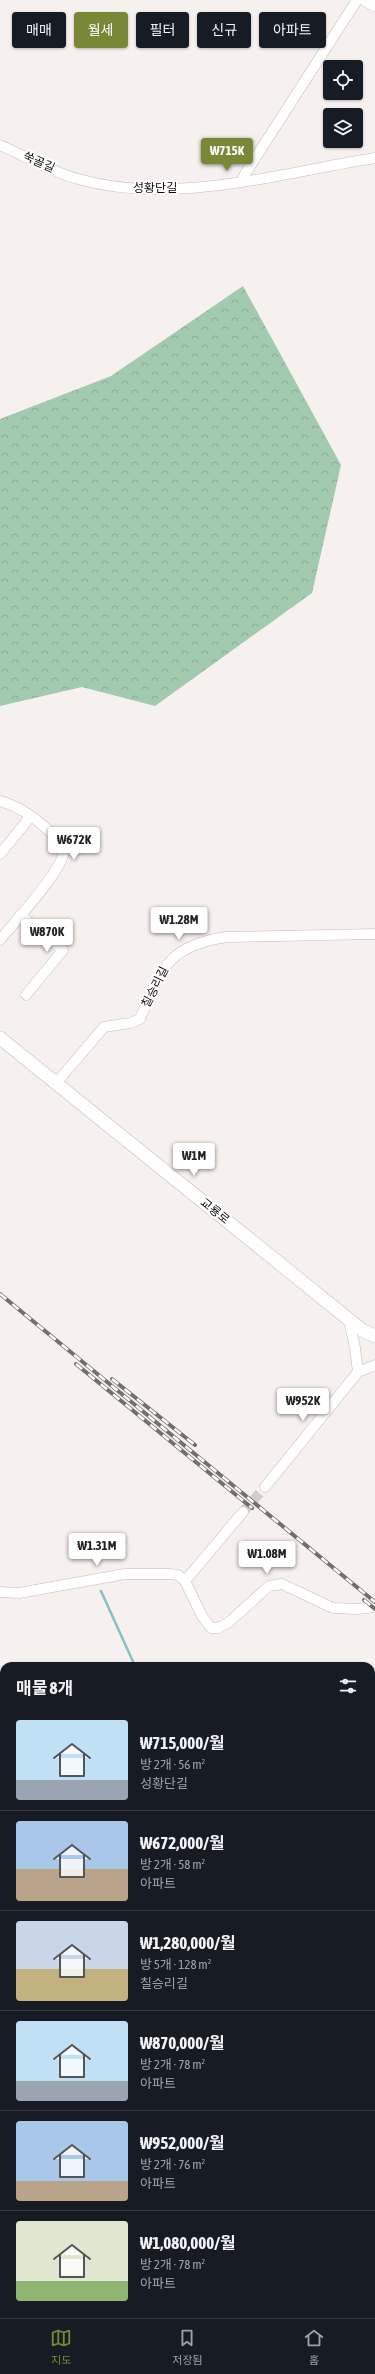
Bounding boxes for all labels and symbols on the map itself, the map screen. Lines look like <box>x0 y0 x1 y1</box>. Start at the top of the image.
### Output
pin: ₩715K <box>199 138 255 172</box>
street label: 쑥골길 <box>21 149 57 175</box>
street label: 성황단길 <box>133 181 177 195</box>
pin: ₩672K <box>46 827 102 861</box>
pin: ₩1.28M <box>146 907 212 941</box>
pin: ₩870K <box>19 919 75 953</box>
street label: 칠승리길 <box>139 964 171 1010</box>
pin: ₩1M <box>175 1143 213 1177</box>
street label: 교룡로 <box>198 1195 232 1227</box>
pin: ₩952K <box>275 1388 331 1422</box>
pin: ₩1.31M <box>64 1533 130 1567</box>
pin: ₩1.08M <box>234 1541 300 1575</box>

